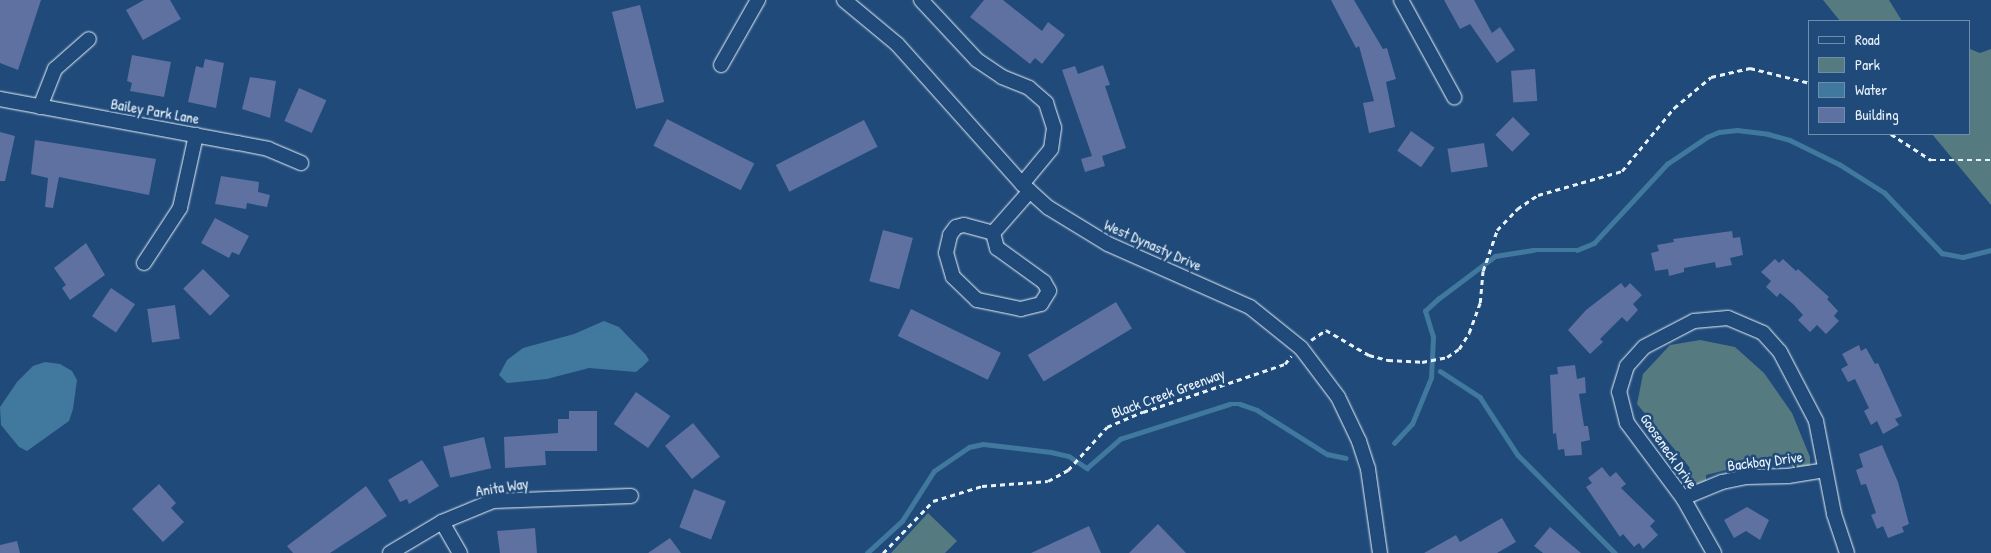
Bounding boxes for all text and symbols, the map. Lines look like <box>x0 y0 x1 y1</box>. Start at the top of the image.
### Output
legend <box>1808 20 1971 135</box>
text: Road <box>1855 29 1880 50</box>
text: Park <box>1855 54 1880 75</box>
text: Water <box>1855 79 1887 100</box>
street label: Bailey Park Lane <box>109 94 201 128</box>
text: Building <box>1855 104 1899 125</box>
street label: West Dynasty Drive <box>1102 215 1204 275</box>
street label: Black Creek Greenway <box>1109 364 1227 422</box>
street label: Gooseneck Drive <box>1637 410 1701 492</box>
street label: Backbay Drive <box>1726 447 1804 475</box>
street label: Anita Way <box>474 474 530 500</box>

